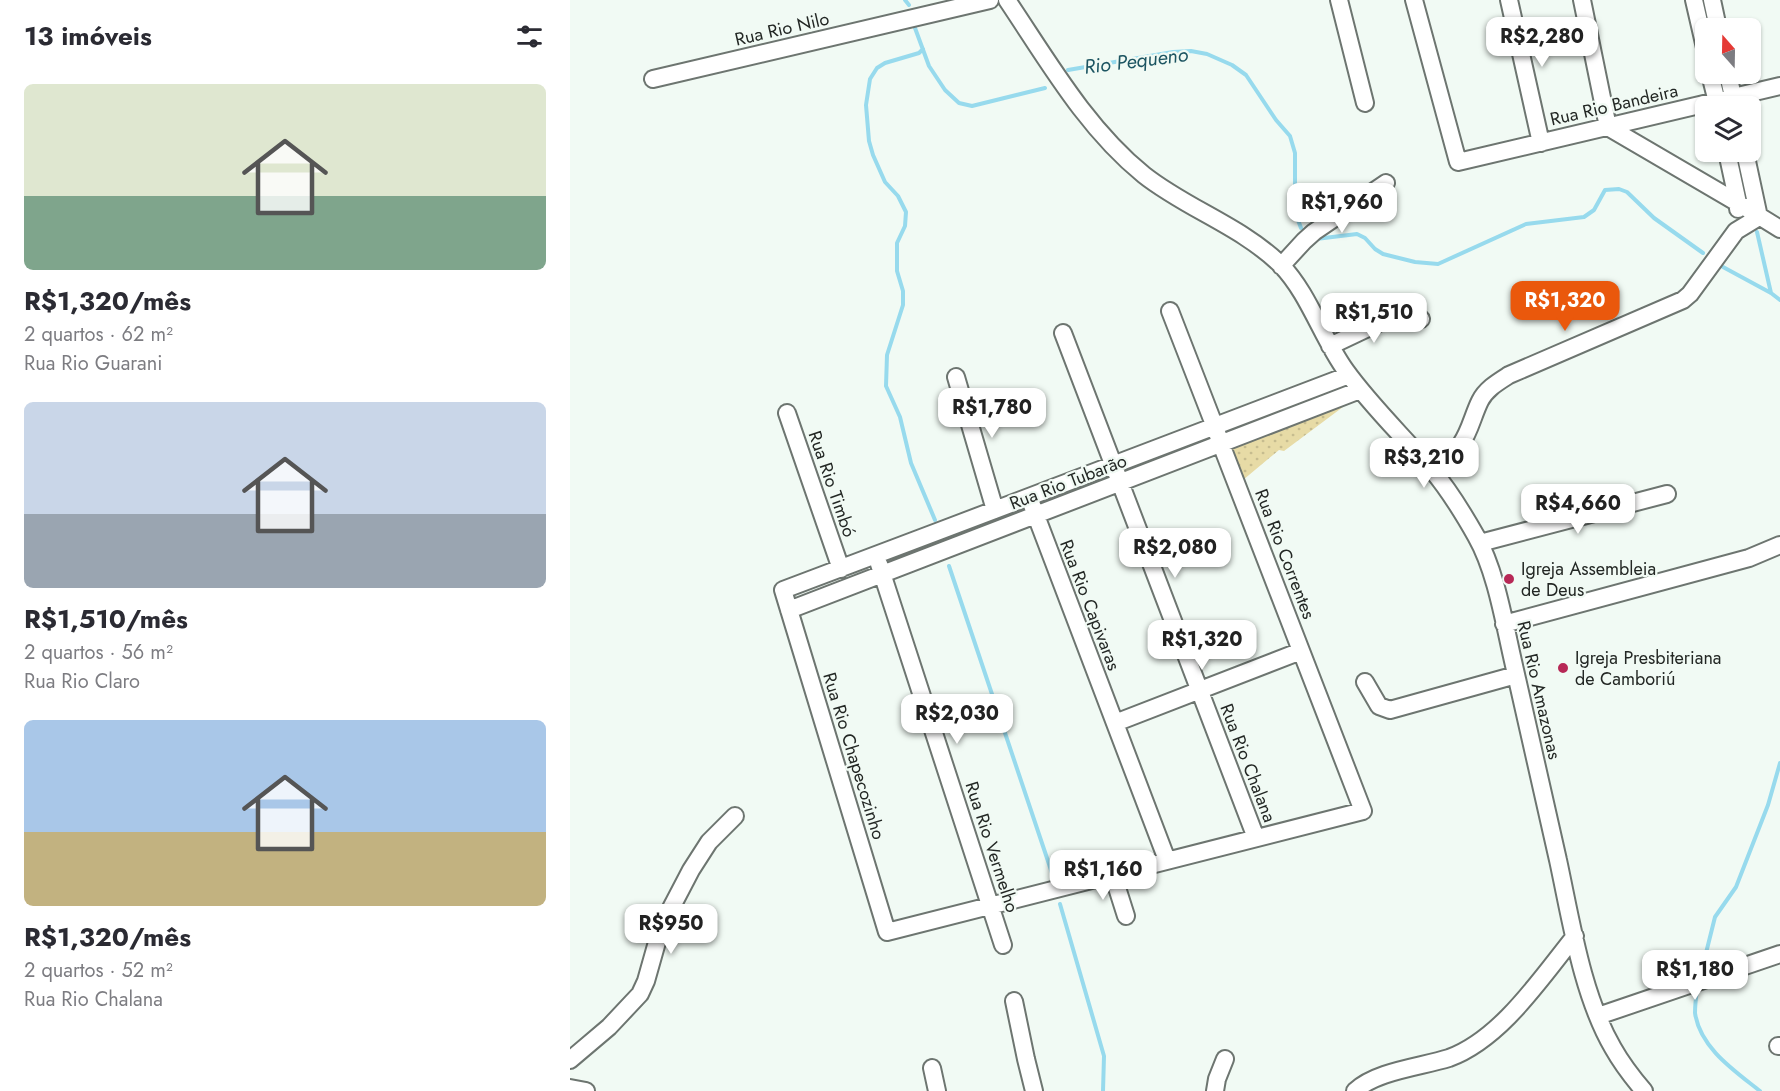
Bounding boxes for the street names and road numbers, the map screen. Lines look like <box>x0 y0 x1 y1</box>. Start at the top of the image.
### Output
street label: Rua Rio Nilo <box>732 5 832 52</box>
street label: Rua Rio Bandeira <box>1547 78 1681 132</box>
street label: Rua Rio Timbó <box>802 427 862 541</box>
street label: Rua Rio Tubarão <box>1006 448 1131 516</box>
street label: Rua Rio Correntes <box>1248 485 1322 623</box>
street label: Rua Rio Capivaras <box>1053 536 1127 674</box>
street label: Rua Rio Amazonas <box>1510 618 1568 762</box>
street label: Rua Rio Chapecozinho <box>816 669 892 843</box>
street label: Rua Rio Chalana <box>1213 700 1283 826</box>
street label: Rua Rio Vermelho <box>959 778 1025 916</box>

